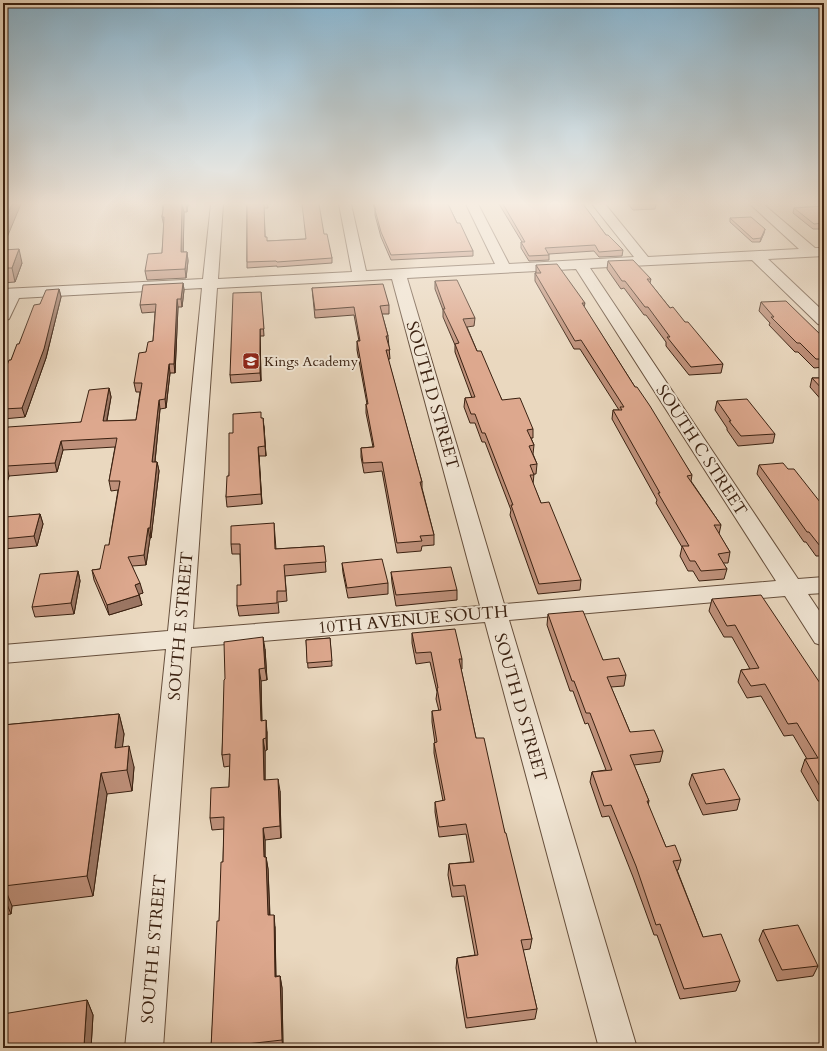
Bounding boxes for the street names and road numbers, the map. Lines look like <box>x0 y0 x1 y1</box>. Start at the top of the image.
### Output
street label: SOUTH D STREET <box>400 318 465 472</box>
street label: SOUTH C STREET <box>651 380 753 520</box>
street label: SOUTH E STREET <box>163 551 198 702</box>
street label: 10TH AVENUE SOUTH <box>317 600 509 639</box>
street label: SOUTH D STREET <box>488 630 553 784</box>
street label: SOUTH E STREET <box>136 874 171 1025</box>

